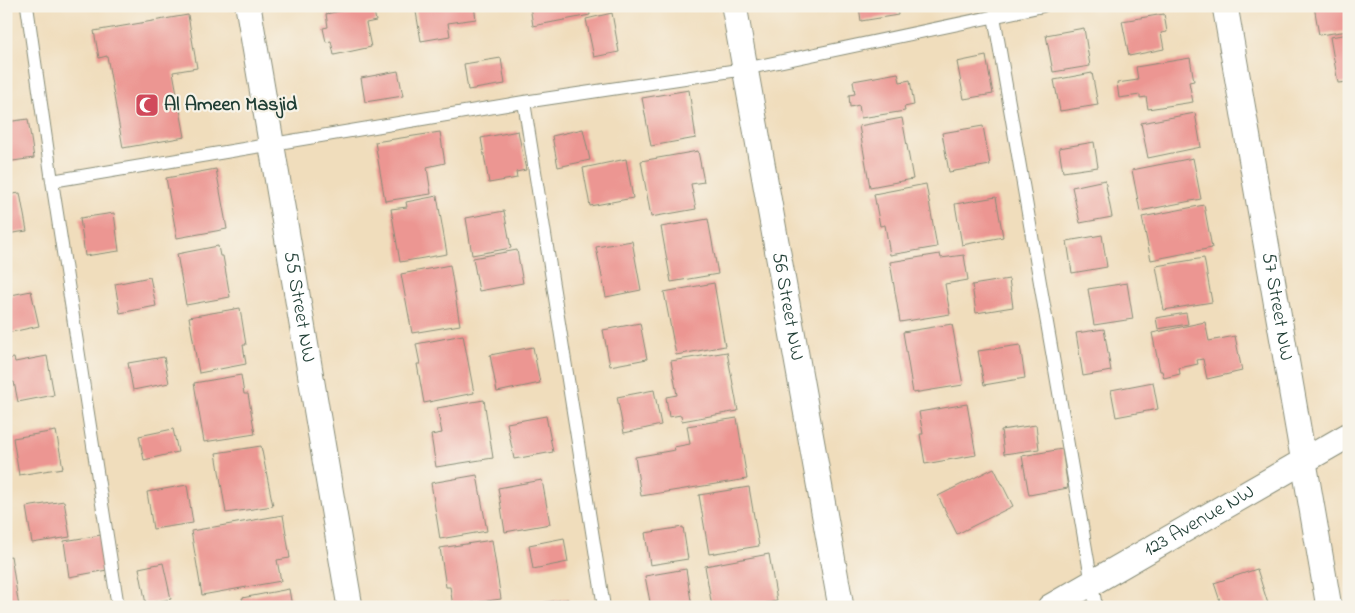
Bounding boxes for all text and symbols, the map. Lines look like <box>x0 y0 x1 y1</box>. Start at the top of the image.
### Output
place label: Al Ameen Masjid <box>164 91 298 120</box>
mosque icon: Al Ameen Masjid <box>134 92 160 118</box>
street label: 55 Street NW <box>275 249 323 365</box>
street label: 56 Street NW <box>764 250 811 363</box>
street label: 57 Street NW <box>1253 250 1301 363</box>
street label: 123 Avenue NW <box>1138 478 1260 565</box>

